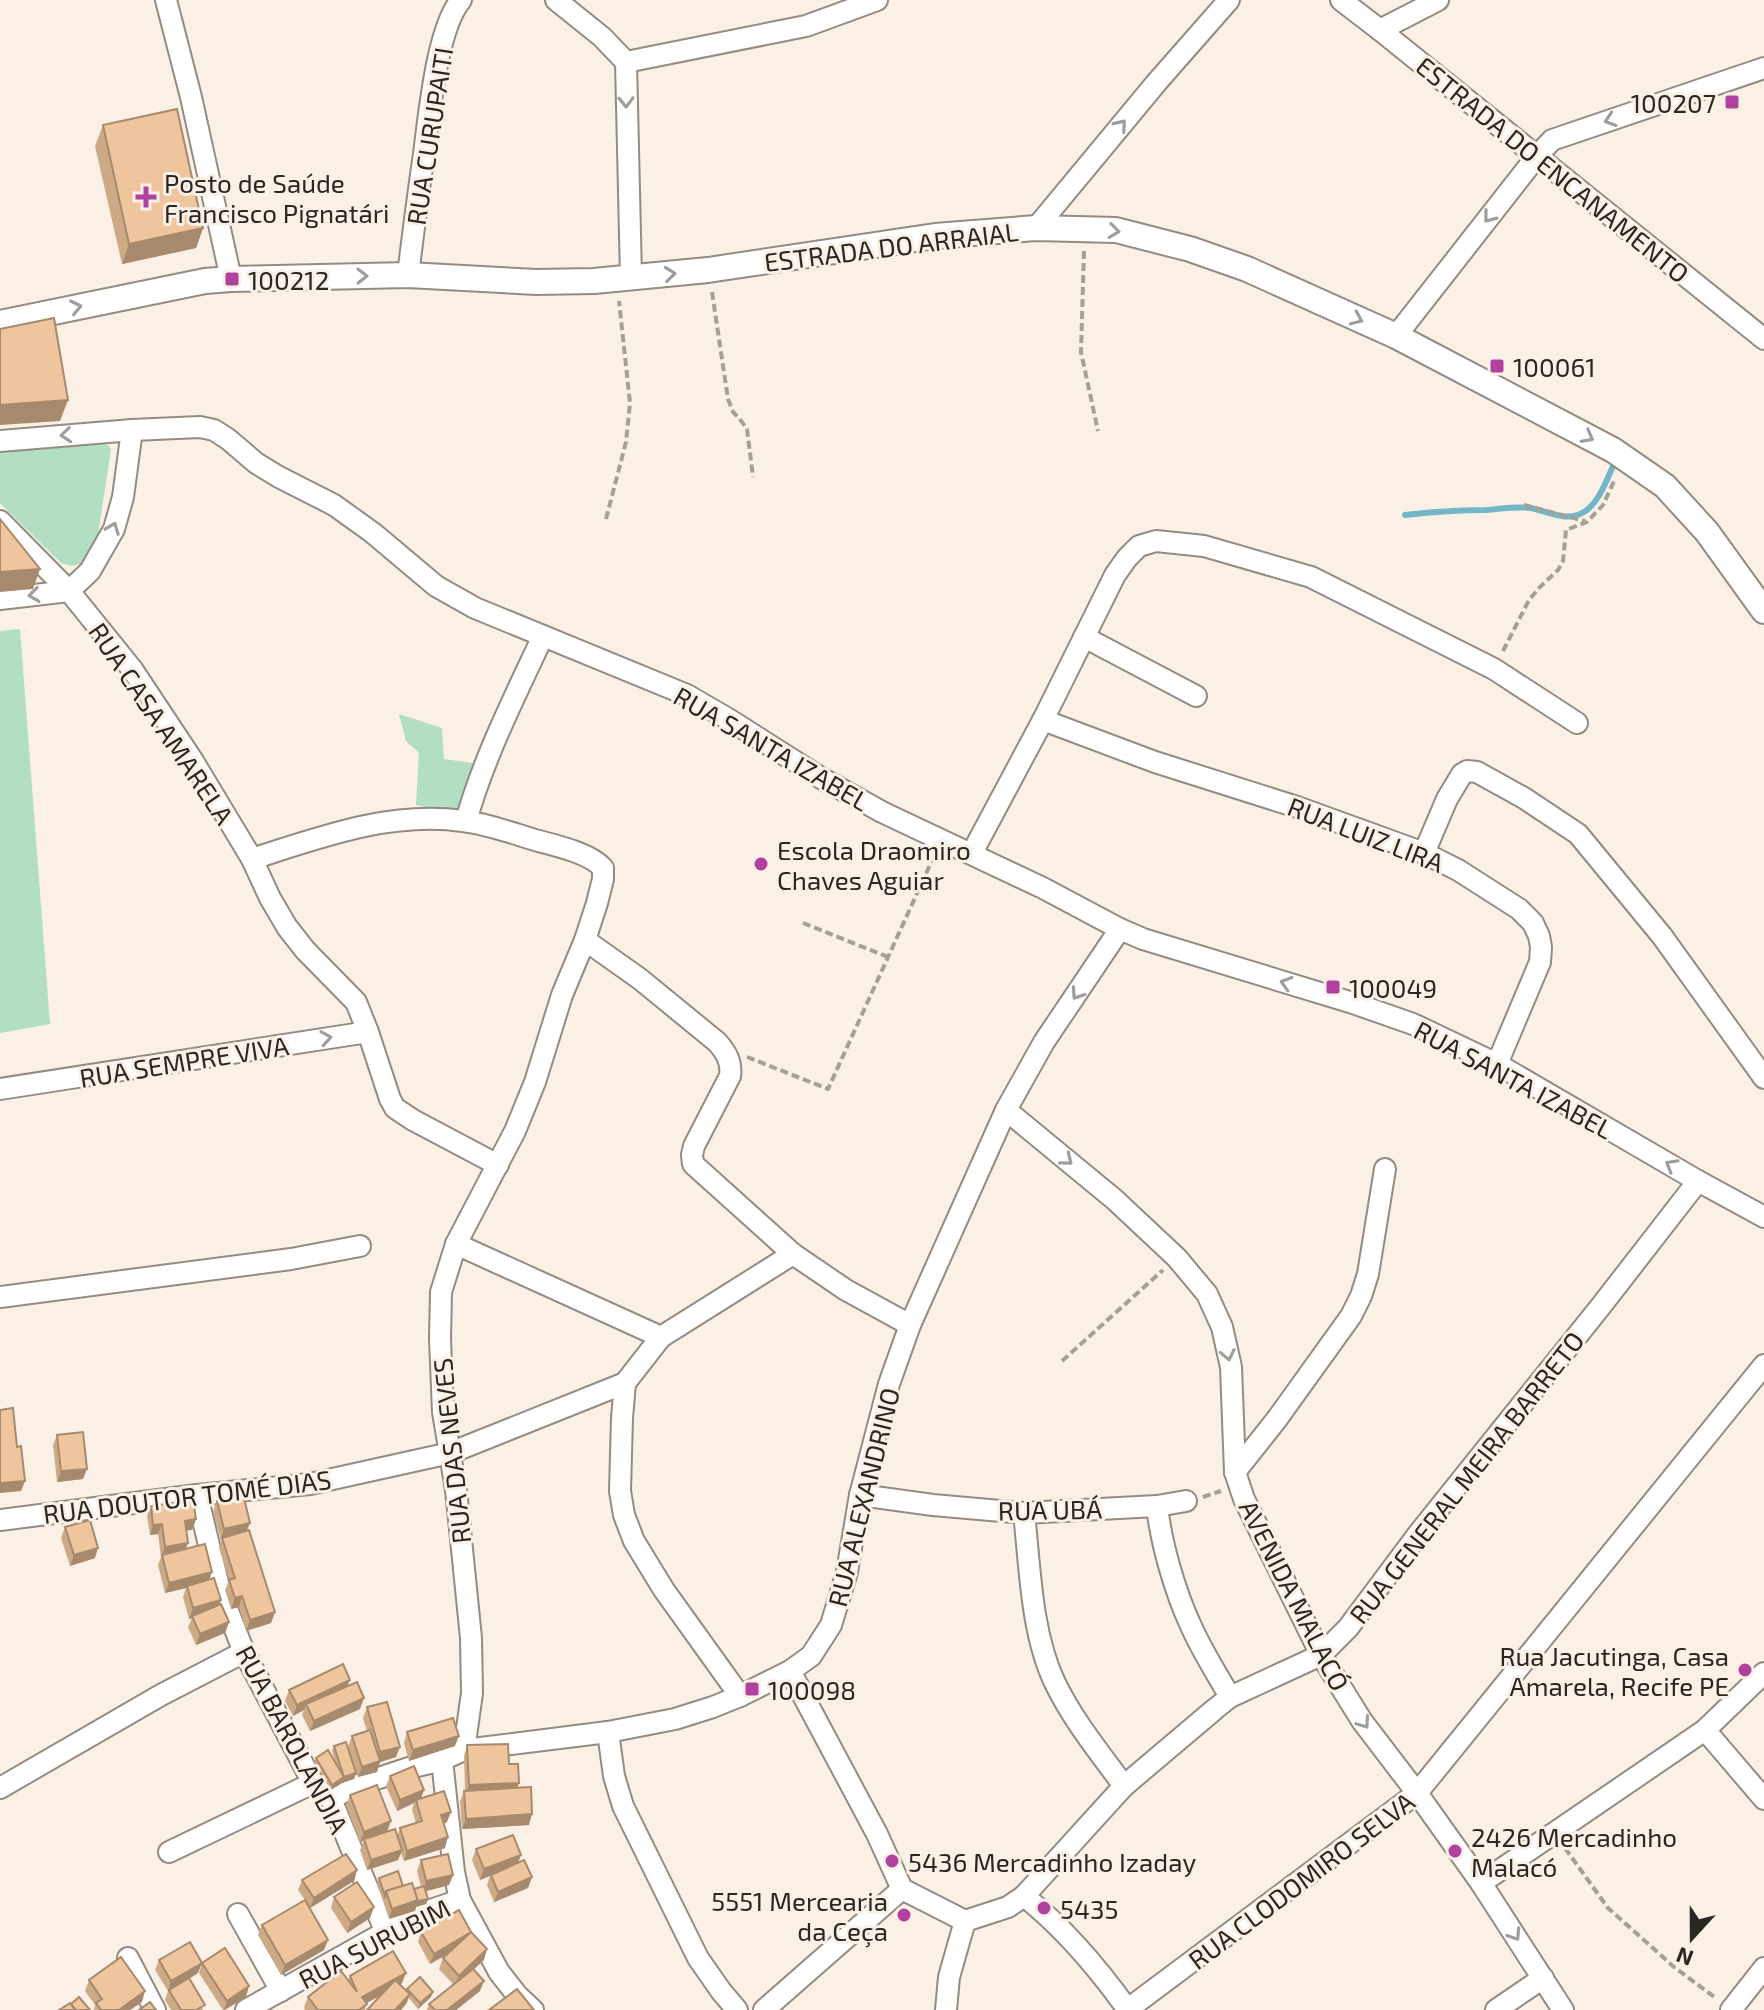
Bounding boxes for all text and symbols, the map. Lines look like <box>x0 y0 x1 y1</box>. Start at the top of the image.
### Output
street label: RUA CURUPAITI <box>400 45 458 227</box>
street label: ESTRADA DO ENCANAMENTO <box>1410 49 1696 289</box>
place label: 100207 <box>1631 87 1716 118</box>
marker: 100207 <box>1723 93 1741 111</box>
one-way arrow <box>617 96 635 109</box>
one-way arrow <box>1604 110 1618 126</box>
one-way arrow <box>1112 119 1126 134</box>
place label: Posto de Saúde Francisco Pignatári <box>164 167 390 228</box>
marker: Posto de Saúde Francisco Pignatári <box>135 186 157 208</box>
one-way arrow <box>1484 208 1499 222</box>
street label: ESTRADA DO ARRAIAL <box>762 215 1020 277</box>
one-way arrow <box>1107 222 1120 239</box>
place label: 100212 <box>248 264 329 295</box>
one-way arrow <box>664 266 677 283</box>
one-way arrow <box>356 268 369 285</box>
marker: 100212 <box>223 270 241 288</box>
one-way arrow <box>69 299 83 316</box>
one-way arrow <box>1349 309 1363 325</box>
place label: 100061 <box>1513 351 1596 382</box>
marker: 100061 <box>1488 357 1506 375</box>
one-way arrow <box>59 426 72 443</box>
one-way arrow <box>1580 428 1595 443</box>
one-way arrow <box>103 522 120 536</box>
one-way arrow <box>28 586 41 603</box>
street label: RUA CASA AMARELA <box>83 616 241 830</box>
street label: RUA SANTA IZABEL <box>669 679 875 817</box>
street label: RUA LUIZ LIRA <box>1284 790 1448 878</box>
place label: Escola Draomiro Chaves Aguiar <box>777 834 971 895</box>
marker: Escola Draomiro Chaves Aguiar <box>752 855 770 873</box>
place label: 100049 <box>1349 972 1437 1003</box>
one-way arrow <box>1280 976 1294 992</box>
marker: 100049 <box>1324 978 1342 996</box>
one-way arrow <box>1071 986 1086 1000</box>
street label: RUA SANTA IZABEL <box>1409 1014 1619 1144</box>
street label: RUA SEMPRE VIVA <box>77 1029 291 1093</box>
one-way arrow <box>319 1031 333 1048</box>
one-way arrow <box>1058 1150 1072 1165</box>
one-way arrow <box>1666 1159 1680 1175</box>
street label: RUA GENERAL MEIRA BARRETO <box>1342 1325 1590 1629</box>
one-way arrow <box>1219 1348 1236 1362</box>
street label: RUA DAS NEVES <box>426 1357 476 1545</box>
street label: RUA ALEXANDRINO <box>821 1384 905 1610</box>
street label: RUA DOUTOR TOMÉ DIAS <box>41 1463 333 1529</box>
street label: RUA UBÁ <box>998 1493 1102 1525</box>
street label: AVENIDA MALACÓ <box>1234 1495 1356 1695</box>
street label: RUA BAROLANDIA <box>230 1640 356 1838</box>
place label: Rua Jacutinga, Casa Amarela, Recife PE <box>1499 1640 1729 1701</box>
marker: Rua Jacutinga, Casa Amarela, Recife PE <box>1736 1661 1754 1679</box>
place label: 100098 <box>768 1674 856 1705</box>
marker: 100098 <box>743 1680 761 1698</box>
one-way arrow <box>1354 1714 1369 1729</box>
street label: RUA CLODOMIRO SELVA <box>1182 1785 1420 1975</box>
place label: 2426 Mercadinho Malacó <box>1471 1821 1677 1882</box>
marker: 2426 Mercadinho Malacó <box>1446 1842 1464 1860</box>
place label: 5436 Mercadinho Izaday <box>908 1846 1197 1877</box>
marker: 5436 Mercadinho Izaday <box>883 1852 901 1870</box>
place label: 5551 Mercearia da Ceça <box>711 1885 888 1948</box>
street label: RUA SURUBIM <box>293 1892 455 1994</box>
place label: 5435 <box>1060 1893 1118 1924</box>
north arrow <box>1652 1898 1732 1978</box>
marker: 5435 <box>1035 1899 1053 1917</box>
marker: 5551 Mercearia da Ceça <box>895 1906 913 1924</box>
one-way arrow <box>1505 1926 1520 1941</box>
text: N <box>1672 1943 1697 1973</box>

